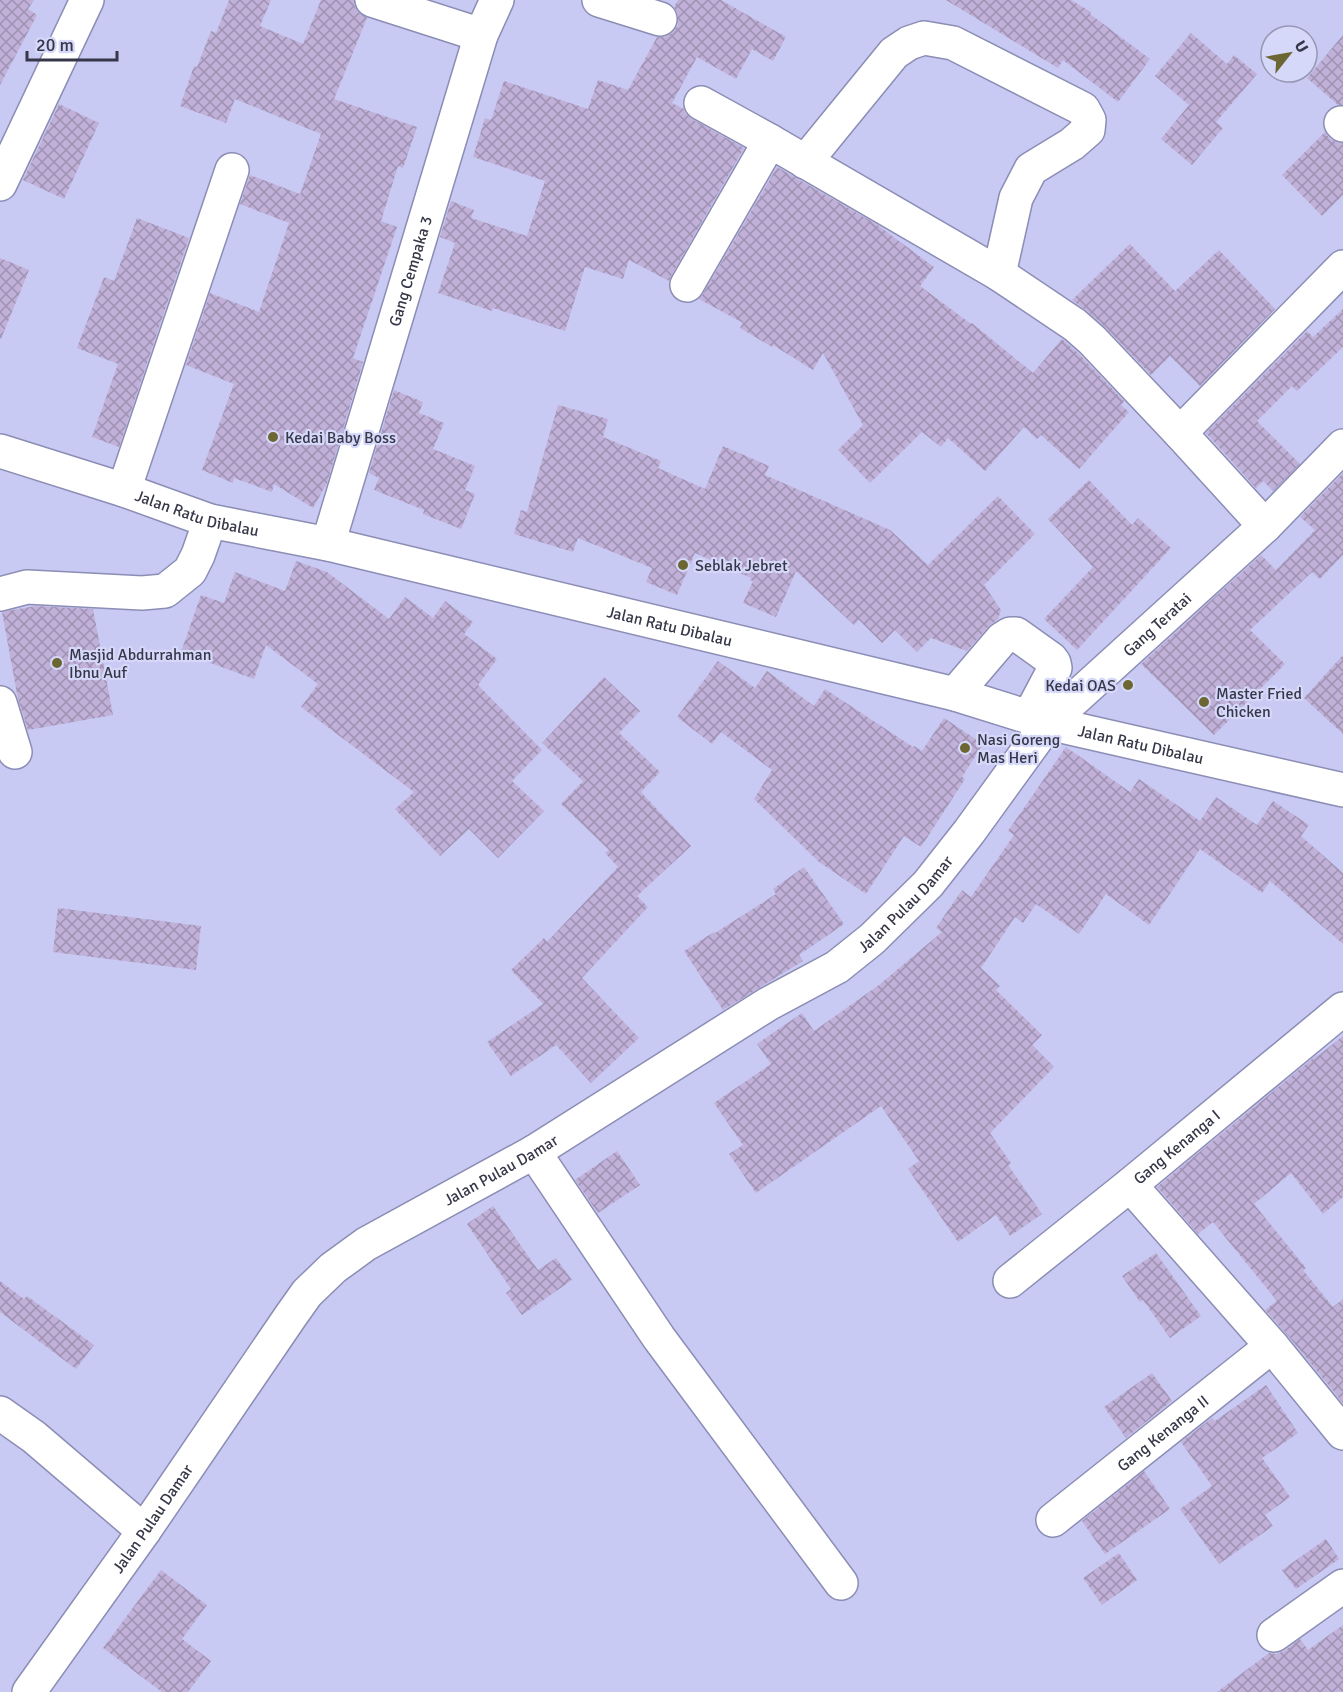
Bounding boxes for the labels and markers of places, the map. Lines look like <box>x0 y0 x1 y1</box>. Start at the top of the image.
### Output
place label: Kedai Baby Boss <box>285 428 396 448</box>
marker: Kedai Baby Boss <box>266 430 280 444</box>
place label: Seblak Jebret <box>695 556 788 576</box>
marker: Seblak Jebret <box>676 558 690 572</box>
place label: Masjid Abdurrahman Ibnu Auf <box>69 645 211 683</box>
marker: Masjid Abdurrahman Ibnu Auf <box>50 656 64 670</box>
place label: Kedai OAS <box>1045 676 1116 696</box>
marker: Kedai OAS <box>1121 678 1135 692</box>
place label: Master Fried Chicken <box>1216 684 1302 722</box>
marker: Master Fried Chicken <box>1197 695 1211 709</box>
place label: Nasi Goreng Mas Heri <box>977 730 1060 768</box>
marker: Nasi Goreng Mas Heri <box>958 741 972 755</box>

